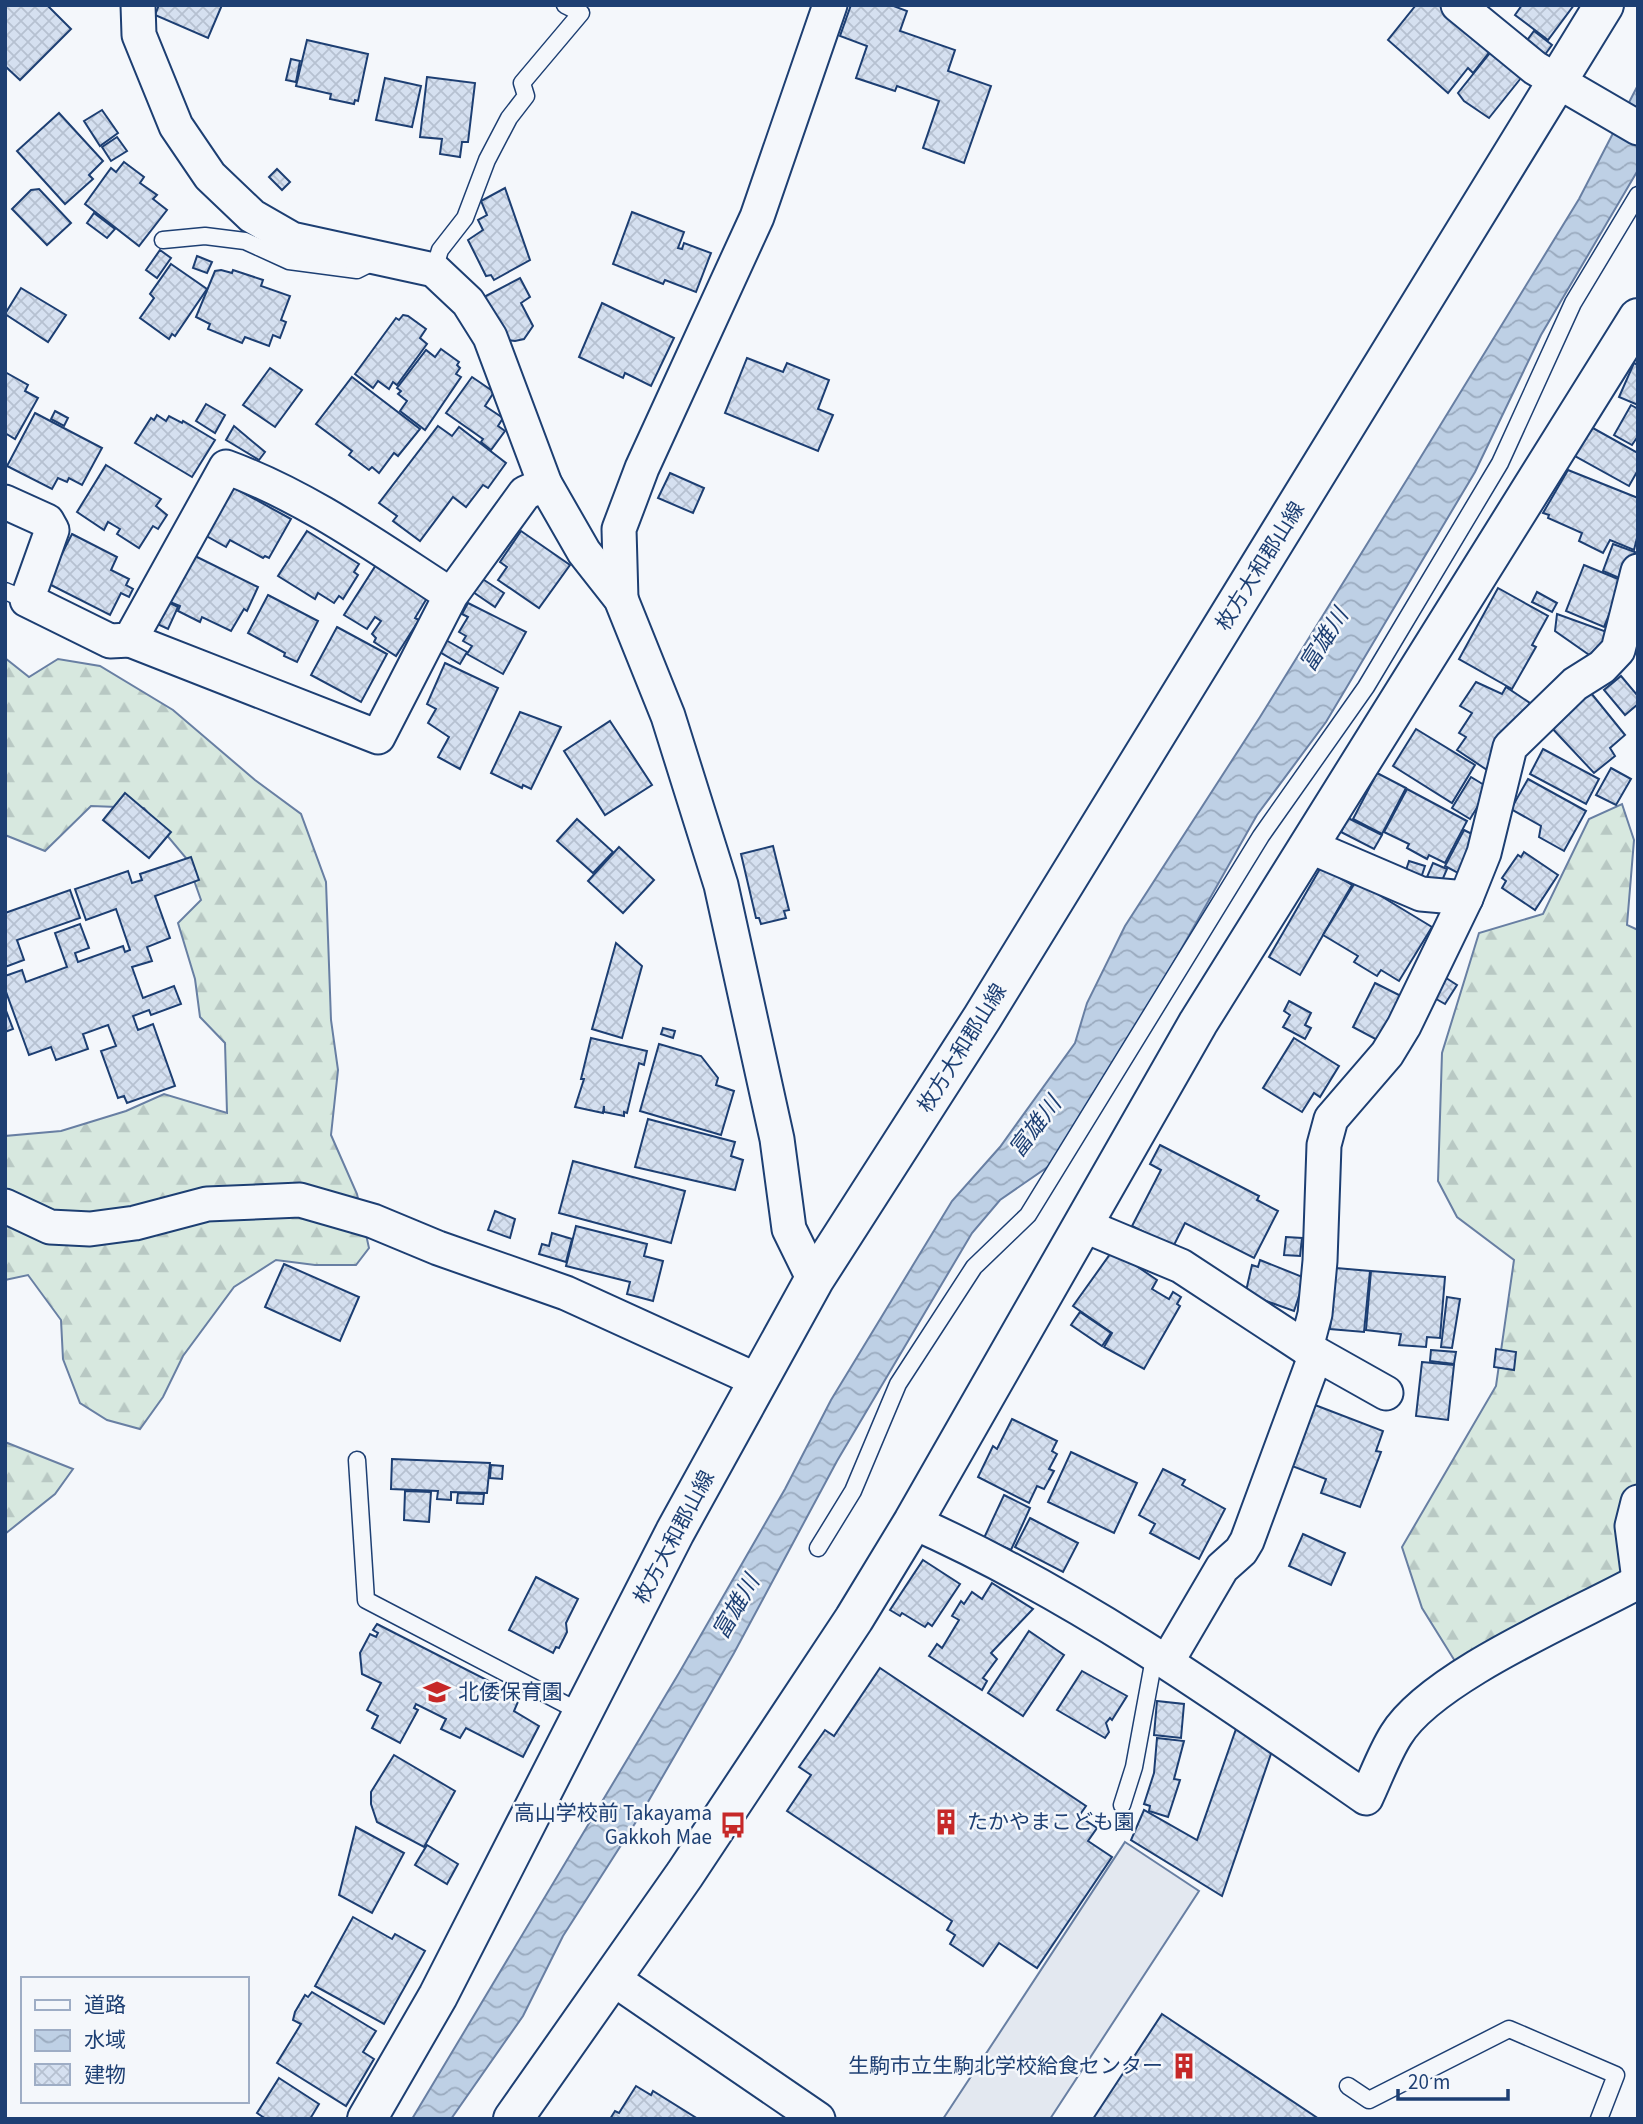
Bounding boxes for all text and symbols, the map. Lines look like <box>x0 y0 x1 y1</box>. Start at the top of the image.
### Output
street label: 枚方大和郡山線 <box>1208 496 1312 636</box>
water label: 富雄川 <box>1292 599 1358 678</box>
street label: 枚方大和郡山線 <box>910 978 1014 1118</box>
water label: 富雄川 <box>1001 1087 1071 1164</box>
street label: 枚方大和郡山線 <box>626 1465 722 1609</box>
water label: 富雄川 <box>704 1566 769 1645</box>
school or university icon: 北倭保育園 <box>422 1677 452 1707</box>
place label: 北倭保育園 <box>458 1677 563 1707</box>
place label: 高山学校前 Takayama Gakkoh Mae <box>514 1798 712 1852</box>
building icon: たかやまこども園 <box>931 1807 961 1837</box>
place label: たかやまこども園 <box>967 1807 1135 1837</box>
bus stop icon: 高山学校前 Takayama Gakkoh Mae <box>718 1810 748 1840</box>
legend <box>21 1977 248 2103</box>
text: 道路 <box>84 1990 126 2020</box>
text: 水域 <box>84 2025 126 2055</box>
place label: 生駒市立生駒北学校給食センター <box>848 2051 1163 2081</box>
building icon: 生駒市立生駒北学校給食センター <box>1169 2051 1199 2081</box>
scale bar <box>1398 2058 1508 2102</box>
text: 建物 <box>84 2060 126 2090</box>
text: 20 m <box>1408 2067 1450 2097</box>

